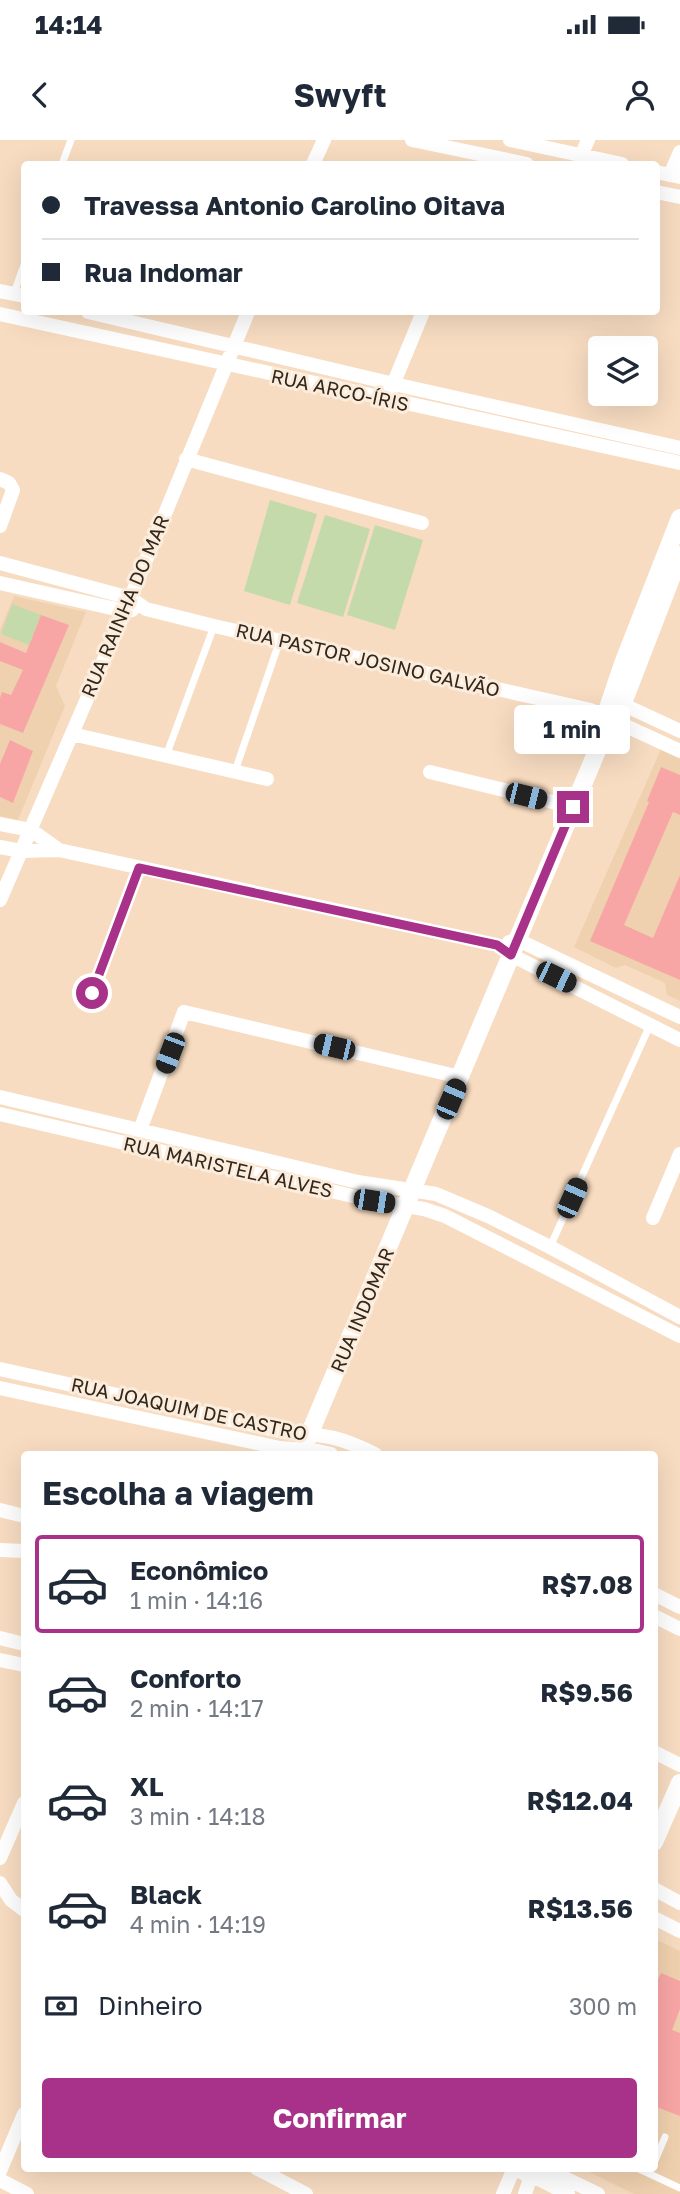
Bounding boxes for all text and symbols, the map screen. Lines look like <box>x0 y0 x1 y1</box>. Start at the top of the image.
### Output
text: 14:14 <box>35 9 103 40</box>
icon: back <box>21 76 59 114</box>
text: Swyft <box>294 76 386 114</box>
icon: person <box>621 76 659 114</box>
text: Travessa Antonio Carolino Oitava <box>84 190 505 221</box>
text: Rua Indomar <box>84 257 243 288</box>
map controls <box>588 336 658 406</box>
button: layers <box>588 336 658 406</box>
street label: RUA ARCO-ÍRIS <box>269 364 411 415</box>
street label: RUA RAINHA DO MAR <box>76 511 173 700</box>
street label: RUA PASTOR JOSINO GALVÃO <box>234 618 502 701</box>
callout: 1 min <box>515 706 631 754</box>
text: 1 min <box>543 715 601 743</box>
car <box>504 781 549 811</box>
route end <box>557 791 589 823</box>
car <box>533 958 580 996</box>
route start <box>76 977 108 1009</box>
car <box>153 1030 188 1076</box>
car <box>312 1032 357 1062</box>
car <box>434 1076 469 1122</box>
street label: RUA MARISTELA ALVES <box>121 1131 335 1202</box>
car <box>554 1175 591 1221</box>
car <box>352 1187 397 1215</box>
street label: RUA INDOMAR <box>325 1244 398 1376</box>
street label: RUA JOAQUIM DE CASTRO <box>69 1372 309 1445</box>
text: Escolha a viagem <box>42 1474 314 1512</box>
icon: car <box>46 1553 109 1616</box>
text: Econômico <box>130 1555 268 1586</box>
text: R$7.08 <box>541 1569 633 1600</box>
text: 1 min · 14:16 <box>130 1586 263 1614</box>
icon: car <box>46 1661 109 1724</box>
text: Conforto <box>130 1663 241 1694</box>
text: R$9.56 <box>540 1677 633 1708</box>
text: 2 min · 14:17 <box>130 1694 264 1722</box>
icon: car <box>46 1769 109 1832</box>
text: XL <box>130 1771 164 1802</box>
text: R$12.04 <box>527 1785 633 1816</box>
text: 3 min · 14:18 <box>130 1802 266 1830</box>
icon: car <box>46 1877 109 1940</box>
text: Black <box>130 1879 202 1910</box>
text: R$13.56 <box>528 1893 633 1924</box>
text: 4 min · 14:19 <box>130 1910 266 1938</box>
icon: cash <box>42 1987 80 2025</box>
text: Dinheiro <box>98 1990 203 2021</box>
text: 300 m <box>569 1992 637 2020</box>
button: Confirmar <box>42 2078 637 2158</box>

